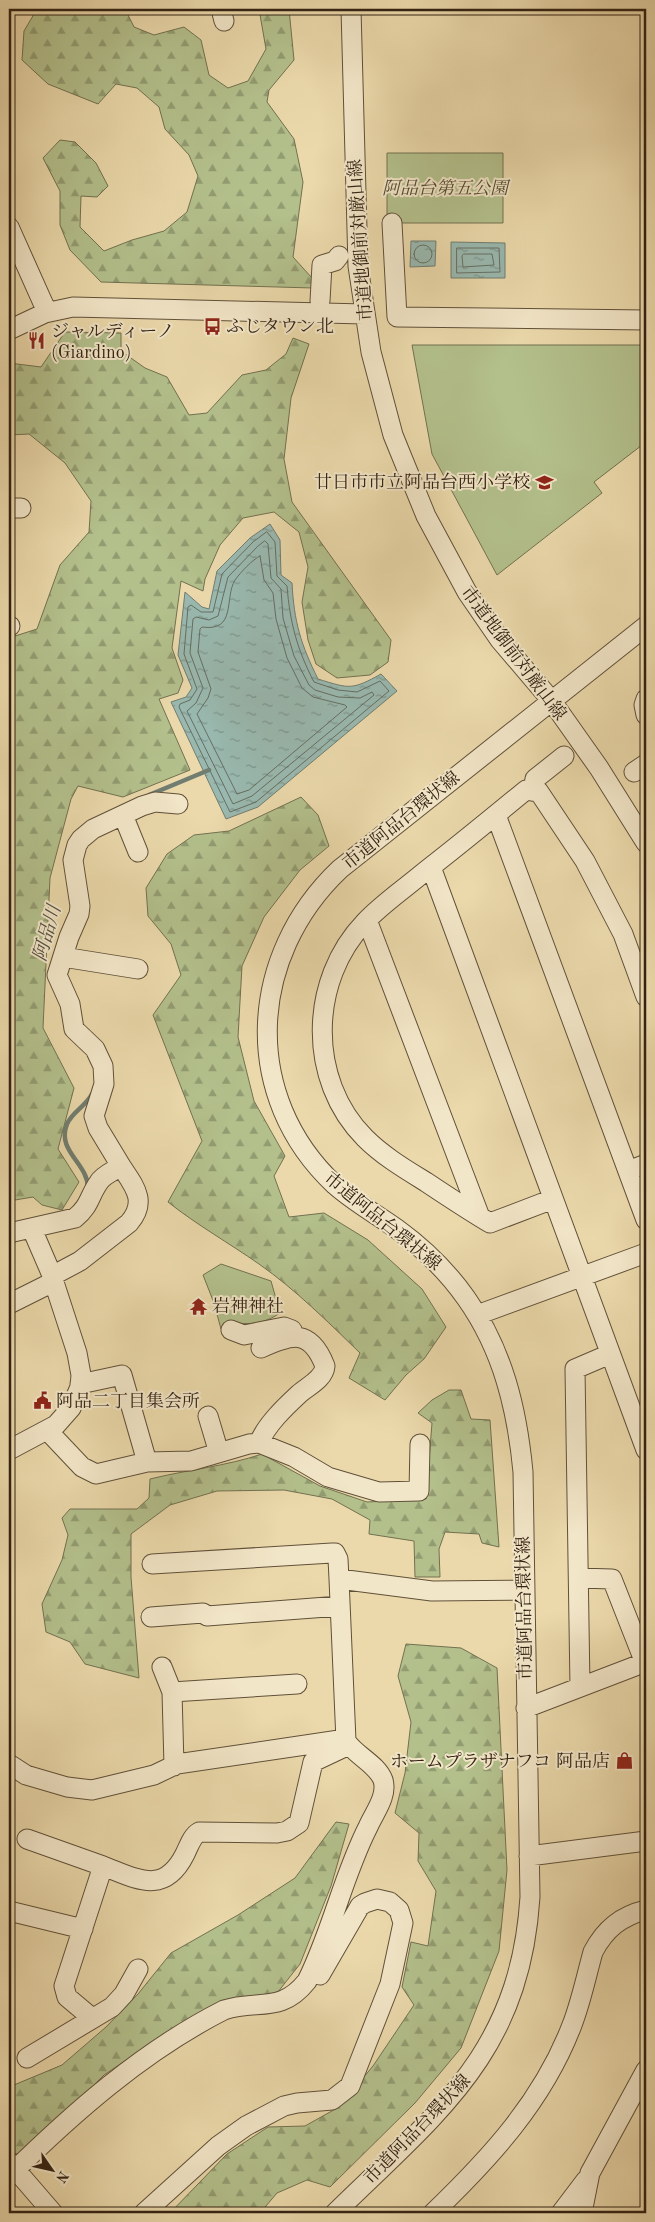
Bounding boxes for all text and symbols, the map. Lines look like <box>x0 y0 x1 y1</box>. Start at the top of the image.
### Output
street label: 市道地御前対厳山線 <box>344 158 376 322</box>
park label: 阿品台第五公園 <box>382 178 511 198</box>
bus stop icon: ふじタウン北 <box>202 316 222 336</box>
place label: ふじタウン北 <box>226 317 334 336</box>
place label: ジャルディーノ (Giardino) <box>51 322 175 362</box>
restaurant icon: ジャルディーノ (Giardino) <box>27 331 47 351</box>
place label: 廿日市市立阿品台西小学校 <box>314 472 530 492</box>
school or university icon: 廿日市市立阿品台西小学校 <box>534 472 554 492</box>
street label: 市道地御前対厳山線 <box>457 582 571 724</box>
street label: 市道阿品台環状線 <box>339 767 463 873</box>
water label: 阿品川 <box>29 901 66 964</box>
street label: 市道阿品台環状線 <box>321 1168 445 1274</box>
temple icon: 岩神神社 <box>188 1296 208 1316</box>
place label: 岩神神社 <box>212 1296 284 1316</box>
public building icon: 阿品二丁目集会所 <box>32 1391 52 1411</box>
place label: 阿品二丁目集会所 <box>56 1391 200 1411</box>
street label: 市道阿品台環状線 <box>513 1536 535 1680</box>
place label: ホームプラザナフコ 阿品店 <box>390 1751 610 1771</box>
shop icon: ホームプラザナフコ 阿品店 <box>614 1751 634 1771</box>
street label: 市道阿品台環状線 <box>360 2070 474 2188</box>
north arrow <box>28 2144 78 2194</box>
text: N <box>53 2168 71 2185</box>

